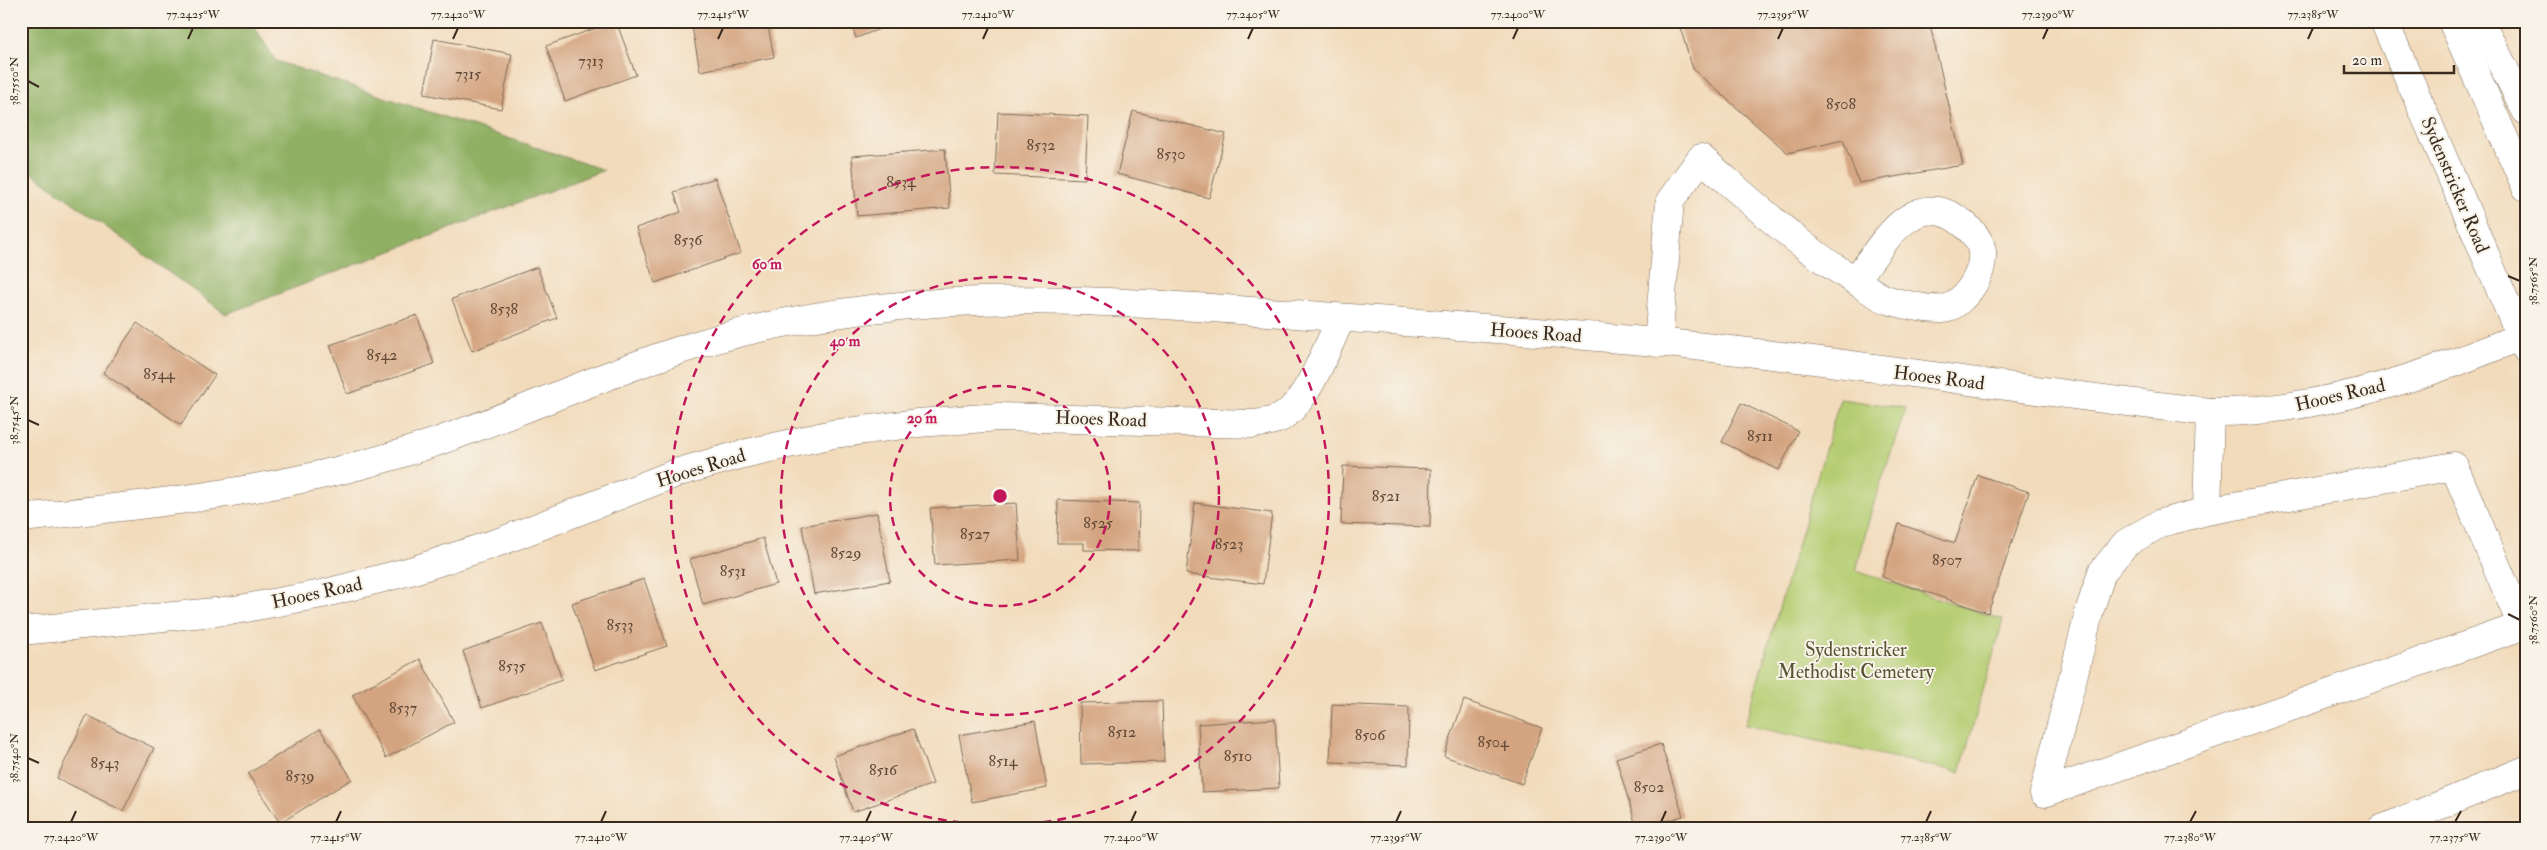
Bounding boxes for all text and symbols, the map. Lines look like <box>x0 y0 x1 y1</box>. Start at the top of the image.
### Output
text: 77.2425°W <box>166 7 220 22</box>
text: 77.2420°W <box>431 7 486 22</box>
text: 77.2415°W <box>697 7 750 22</box>
text: 77.2410°W <box>962 7 1015 22</box>
text: 77.2405°W <box>1226 7 1281 22</box>
text: 77.2400°W <box>1491 7 1546 22</box>
text: 77.2395°W <box>1757 7 1810 22</box>
text: 77.2390°W <box>2022 7 2075 22</box>
text: 77.2385°W <box>2287 7 2339 22</box>
scale bar <box>2344 42 2454 74</box>
house number: 7313 <box>578 51 604 71</box>
text: 20 m <box>2352 51 2382 70</box>
text: 38.7550°N <box>7 56 22 106</box>
house number: 7315 <box>455 64 481 84</box>
house number: 8508 <box>1826 94 1857 114</box>
street label: Sydenstricker Road <box>2416 113 2495 257</box>
house number: 8532 <box>1027 135 1055 155</box>
house number: 8530 <box>1157 144 1185 164</box>
house number: 8534 <box>886 172 917 192</box>
house number: 8536 <box>674 230 703 250</box>
text: 60 m <box>752 255 782 274</box>
text: 38.7565°N <box>2526 256 2541 306</box>
house number: 8538 <box>490 299 519 319</box>
street label: Hooes Road <box>1489 318 1583 348</box>
text: 40 m <box>829 332 861 351</box>
house number: 8542 <box>367 345 397 365</box>
street label: Hooes Road <box>1892 360 1987 396</box>
house number: 8544 <box>143 364 176 384</box>
street label: Hooes Road <box>2293 373 2388 417</box>
text: 38.7545°N <box>7 395 22 445</box>
street label: Hooes Road <box>1055 405 1148 433</box>
text: 20 m <box>907 409 937 428</box>
house number: 8511 <box>1747 426 1773 446</box>
street label: Hooes Road <box>654 443 749 493</box>
house number: 8521 <box>1372 486 1400 506</box>
centre of rings <box>991 487 1009 505</box>
house number: 8525 <box>1083 513 1113 533</box>
house number: 8527 <box>960 524 991 544</box>
house number: 8523 <box>1215 534 1243 554</box>
house number: 8529 <box>831 543 861 563</box>
house number: 8507 <box>1932 550 1963 570</box>
house number: 8531 <box>720 561 746 581</box>
street label: Hooes Road <box>270 572 365 614</box>
text: 38.7560°N <box>2526 595 2541 645</box>
house number: 8533 <box>607 615 633 635</box>
park label: Sydenstricker Methodist Cemetery <box>1778 638 1935 684</box>
house number: 8535 <box>498 656 526 676</box>
house number: 8537 <box>389 698 418 718</box>
house number: 8512 <box>1108 722 1136 742</box>
house number: 8506 <box>1355 725 1386 745</box>
house number: 8504 <box>1477 732 1510 752</box>
text: 38.7540°N <box>7 733 22 783</box>
house number: 8510 <box>1224 746 1252 766</box>
house number: 8514 <box>989 751 1019 771</box>
house number: 8543 <box>91 753 119 773</box>
house number: 8516 <box>869 760 898 780</box>
house number: 8539 <box>286 766 314 786</box>
house number: 8502 <box>1634 777 1664 797</box>
text: 77.2420°W <box>44 830 99 845</box>
text: 77.2415°W <box>310 830 363 845</box>
text: 77.2410°W <box>575 830 628 845</box>
text: 77.2405°W <box>839 830 894 845</box>
text: 77.2400°W <box>1104 830 1159 845</box>
text: 77.2395°W <box>1370 830 1423 845</box>
text: 77.2390°W <box>1635 830 1688 845</box>
text: 77.2385°W <box>1900 830 1952 845</box>
text: 77.2380°W <box>2164 830 2217 845</box>
text: 77.2375°W <box>2430 830 2481 845</box>

